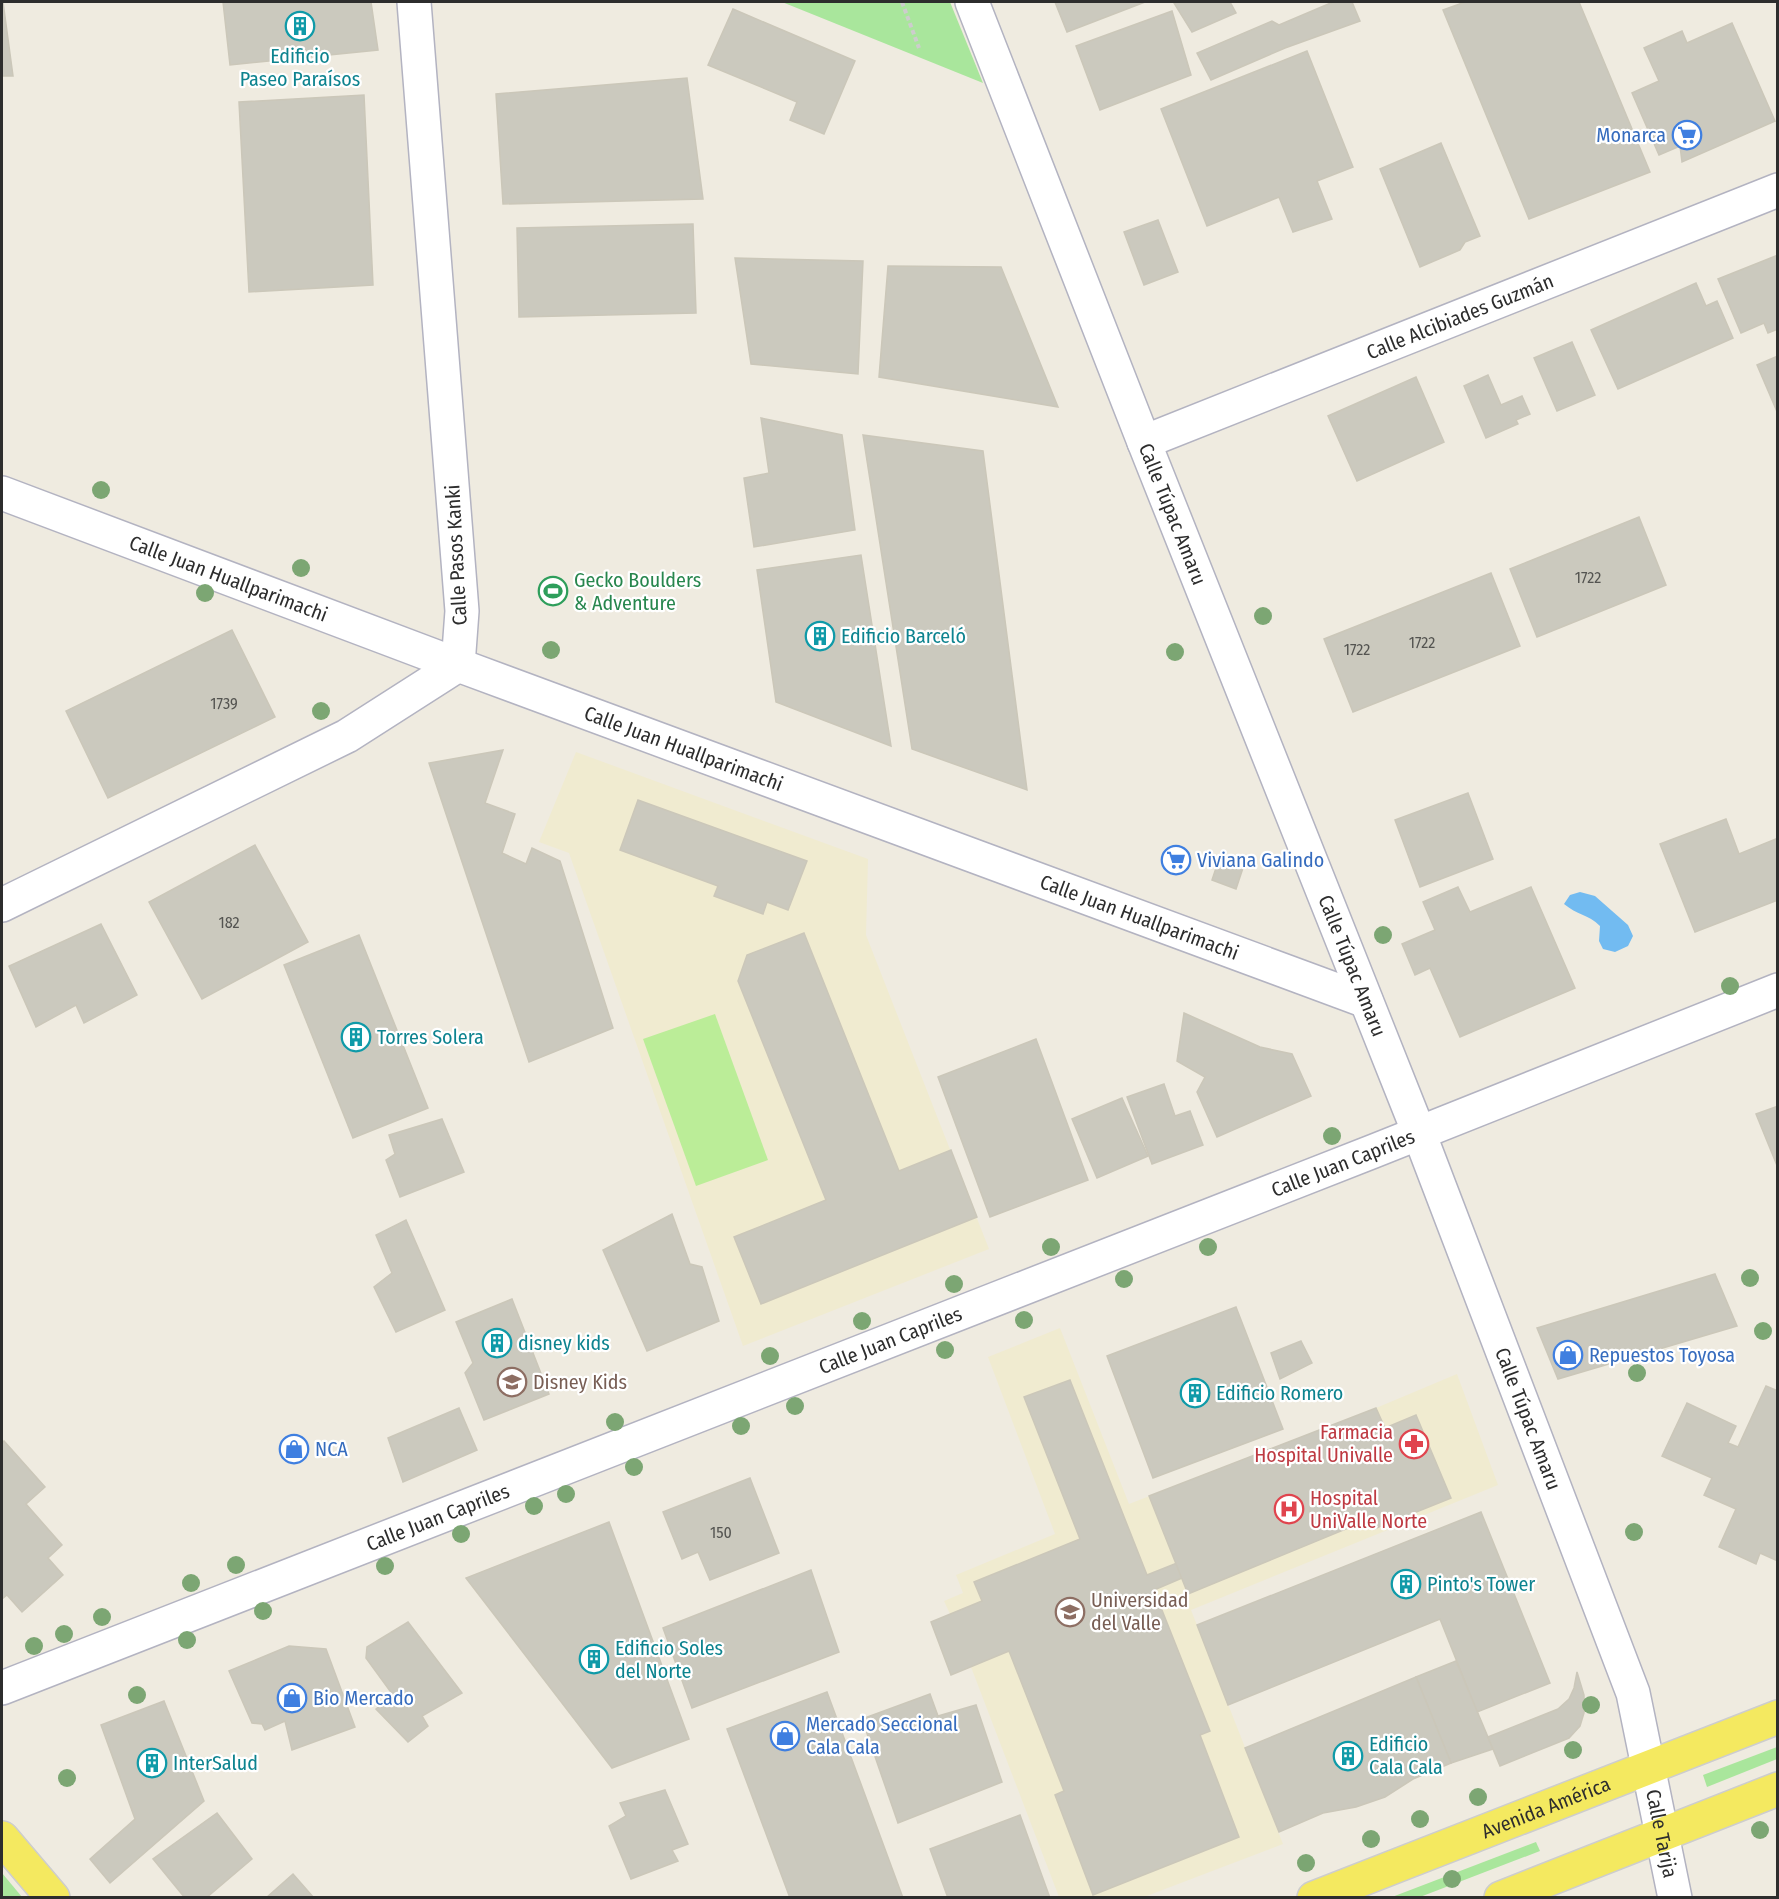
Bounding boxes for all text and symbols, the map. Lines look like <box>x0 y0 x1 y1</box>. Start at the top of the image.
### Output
building icon: Edificio Paseo Paraísos <box>284 10 316 42</box>
place label: Edificio Paseo Paraísos <box>240 44 360 91</box>
supermarket icon: Monarca <box>1671 119 1703 151</box>
place label: Monarca <box>1596 123 1666 147</box>
street label: Calle Alcibiades Guzmán <box>1363 269 1557 364</box>
street label: Calle Túpac Amaru <box>1134 440 1212 588</box>
street label: Calle Pasos Kanki <box>440 484 472 626</box>
street label: Calle Juan Huallparimachi <box>126 530 331 627</box>
place label: Gecko Boulders & Adventure <box>574 568 701 615</box>
house number: 1722 <box>1575 568 1601 587</box>
sports icon: Gecko Boulders & Adventure <box>537 575 569 607</box>
building icon: Edificio Barceló <box>804 620 836 652</box>
place label: Edificio Barceló <box>841 624 966 648</box>
house number: 1722 <box>1409 633 1435 652</box>
house number: 1722 <box>1344 640 1370 659</box>
house number: 1739 <box>210 694 238 713</box>
street label: Calle Juan Huallparimachi <box>581 701 786 796</box>
supermarket icon: Viviana Galindo <box>1160 844 1192 876</box>
place label: Viviana Galindo <box>1197 848 1324 872</box>
street label: Calle Juan Huallparimachi <box>1037 869 1242 965</box>
street label: Calle Túpac Amaru <box>1313 891 1391 1040</box>
house number: 182 <box>218 913 240 932</box>
building icon: Torres Solera <box>340 1021 372 1053</box>
place label: Torres Solera <box>377 1025 484 1049</box>
street label: Calle Juan Capriles <box>1268 1124 1418 1202</box>
street label: Calle Juan Capriles <box>815 1301 965 1379</box>
building icon: disney kids <box>481 1327 513 1359</box>
place label: disney kids <box>518 1331 610 1355</box>
shop icon: Repuestos Toyosa <box>1552 1339 1584 1371</box>
place label: Repuestos Toyosa <box>1589 1343 1735 1367</box>
street label: Calle Túpac Amaru <box>1490 1344 1566 1493</box>
school or university icon: Disney Kids <box>496 1366 528 1398</box>
place label: Disney Kids <box>533 1370 627 1394</box>
building icon: Edificio Romero <box>1179 1377 1211 1409</box>
place label: Edificio Romero <box>1216 1381 1343 1405</box>
place label: Farmacia Hospital Univalle <box>1254 1420 1393 1467</box>
pharmacy icon: Farmacia Hospital Univalle <box>1398 1428 1430 1460</box>
shop icon: NCA <box>278 1433 310 1465</box>
place label: NCA <box>315 1437 348 1461</box>
street label: Calle Juan Capriles <box>363 1479 513 1556</box>
place label: Hospital UniValle Norte <box>1310 1486 1427 1533</box>
hospital icon: Hospital UniValle Norte <box>1273 1493 1305 1525</box>
house number: 150 <box>710 1523 732 1542</box>
building icon: Pinto's Tower <box>1390 1568 1422 1600</box>
place label: Pinto's Tower <box>1427 1572 1535 1596</box>
place label: Universidad del Valle <box>1091 1588 1189 1635</box>
school or university icon: Universidad del Valle <box>1054 1596 1086 1628</box>
place label: Edificio Soles del Norte <box>615 1636 723 1683</box>
building icon: Edificio Soles del Norte <box>578 1643 610 1675</box>
shop icon: Bio Mercado <box>276 1682 308 1714</box>
place label: Bio Mercado <box>313 1686 414 1710</box>
place label: Mercado Seccional Cala Cala <box>806 1712 958 1759</box>
shop icon: Mercado Seccional Cala Cala <box>769 1720 801 1752</box>
place label: Edificio Cala Cala <box>1369 1732 1443 1779</box>
building icon: Edificio Cala Cala <box>1332 1740 1364 1772</box>
building icon: InterSalud <box>136 1747 168 1779</box>
place label: InterSalud <box>173 1751 258 1775</box>
street label: Avenida América <box>1478 1772 1614 1843</box>
street label: Calle Tarija <box>1641 1787 1683 1880</box>

